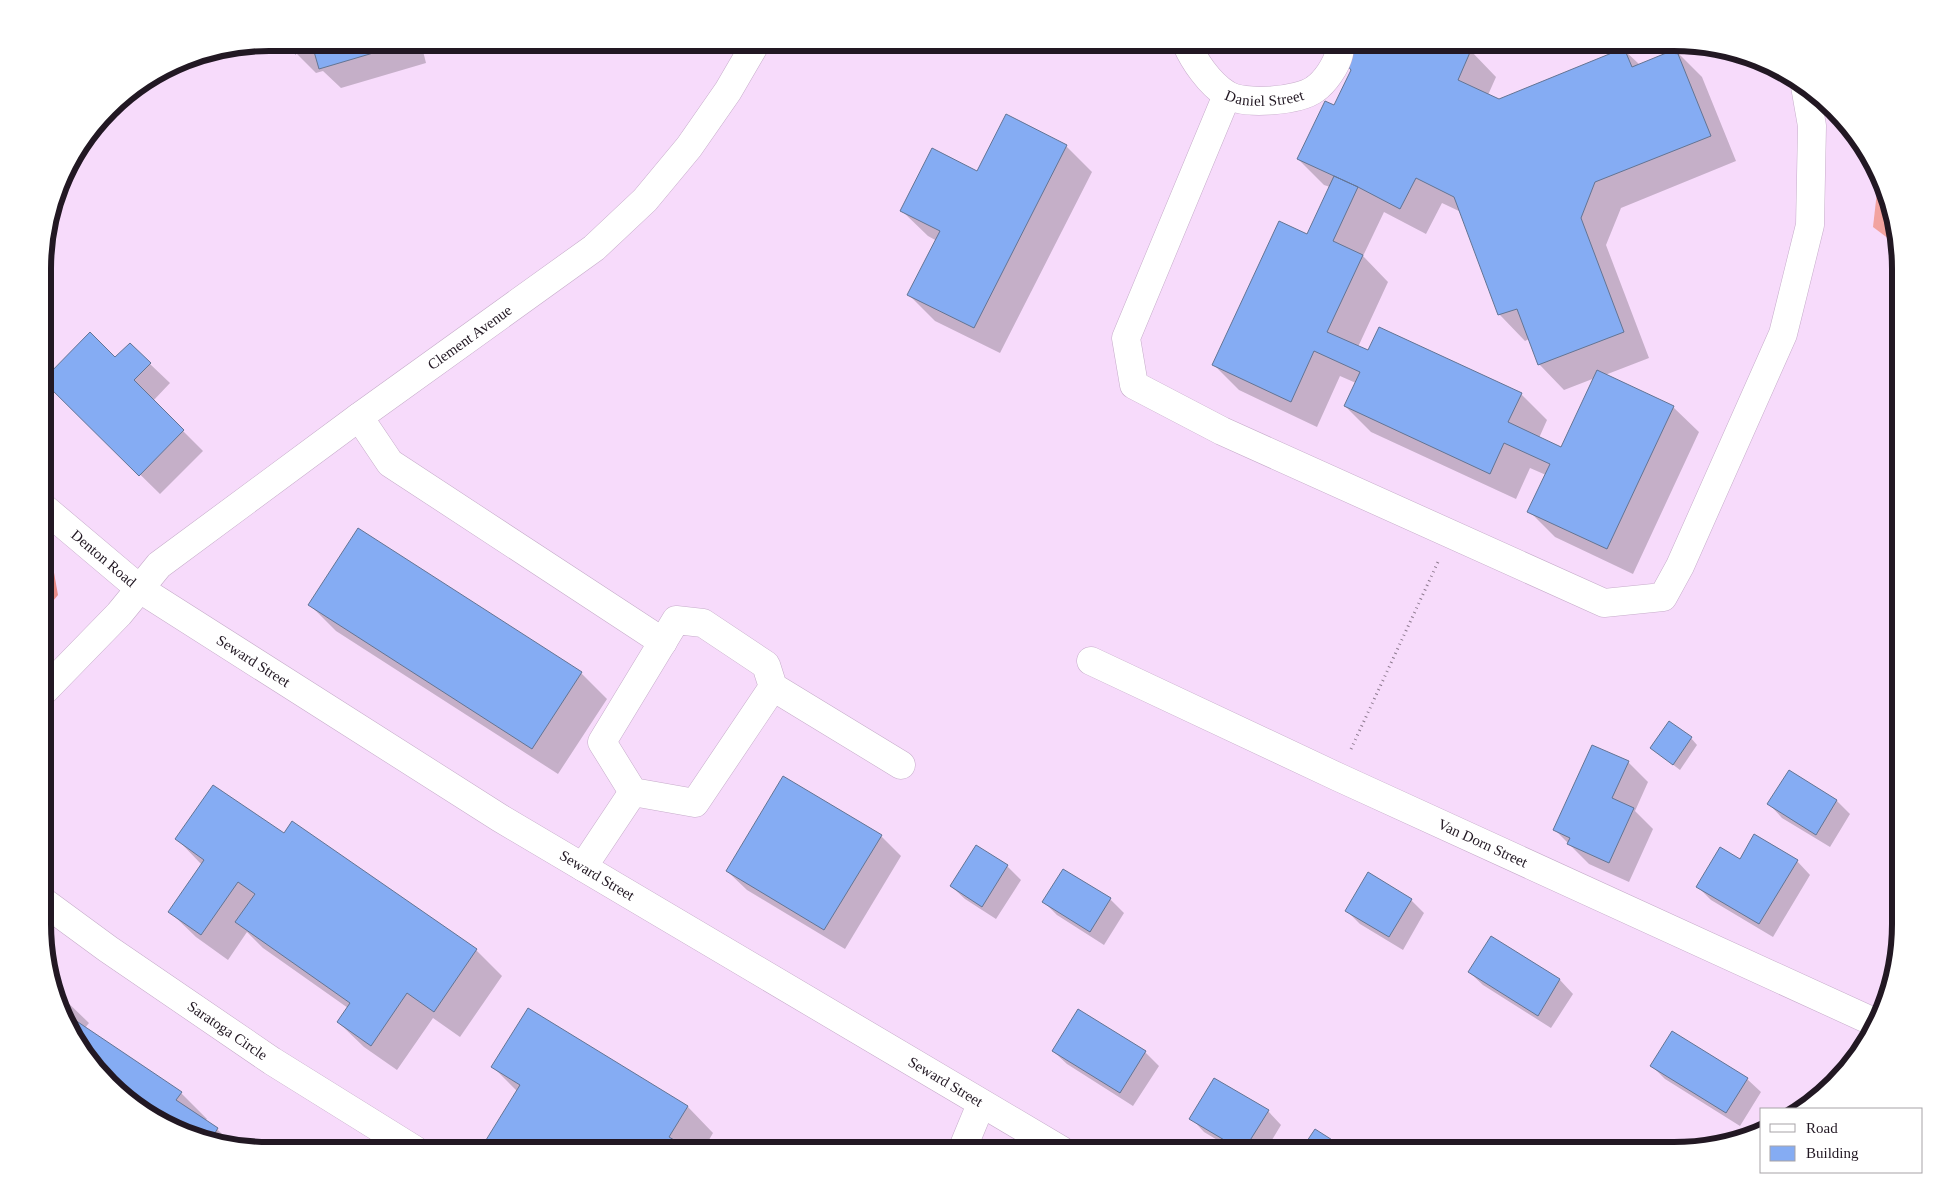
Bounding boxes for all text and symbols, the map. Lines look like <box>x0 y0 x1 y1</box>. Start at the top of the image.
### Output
street label: Daniel Street <box>1223 87 1307 109</box>
street label: Clement Avenue <box>425 302 515 373</box>
street label: Denton Road <box>68 527 140 590</box>
street label: Seward Street <box>214 632 294 691</box>
street label: Van Dorn Street <box>1435 816 1531 871</box>
street label: Seward Street <box>557 847 638 904</box>
street label: Saratoga Circle <box>185 998 271 1064</box>
street label: Seward Street <box>905 1053 986 1110</box>
legend <box>1760 1108 1923 1173</box>
text: Road <box>1806 1120 1838 1136</box>
text: Building <box>1806 1145 1859 1161</box>

